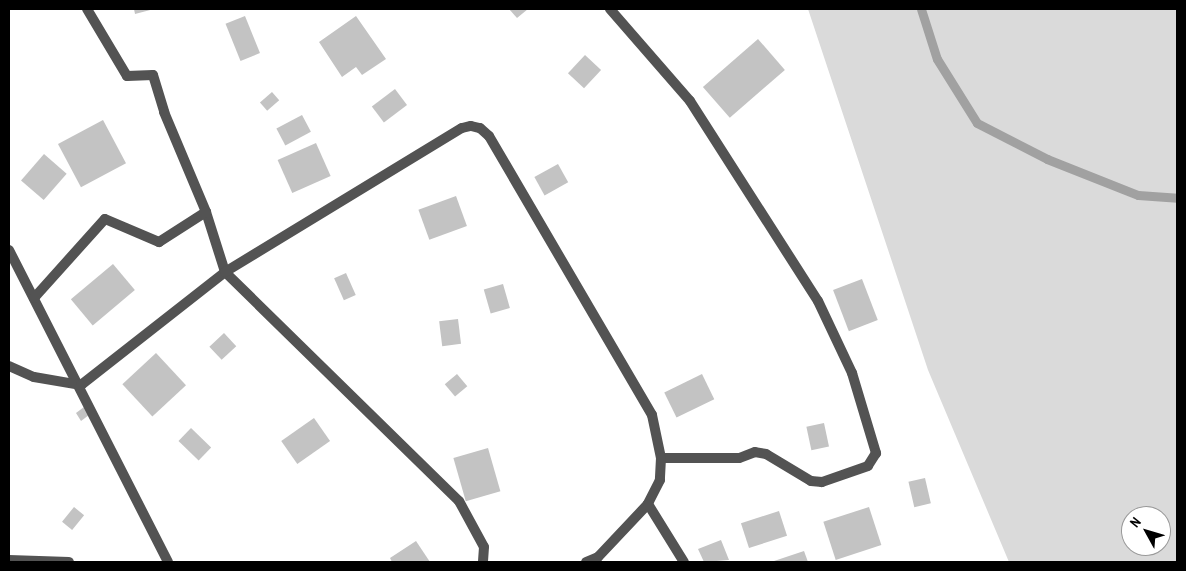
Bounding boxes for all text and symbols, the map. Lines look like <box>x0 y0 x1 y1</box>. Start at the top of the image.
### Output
north arrow <box>1121 506 1171 556</box>
text: N <box>1126 513 1145 531</box>

